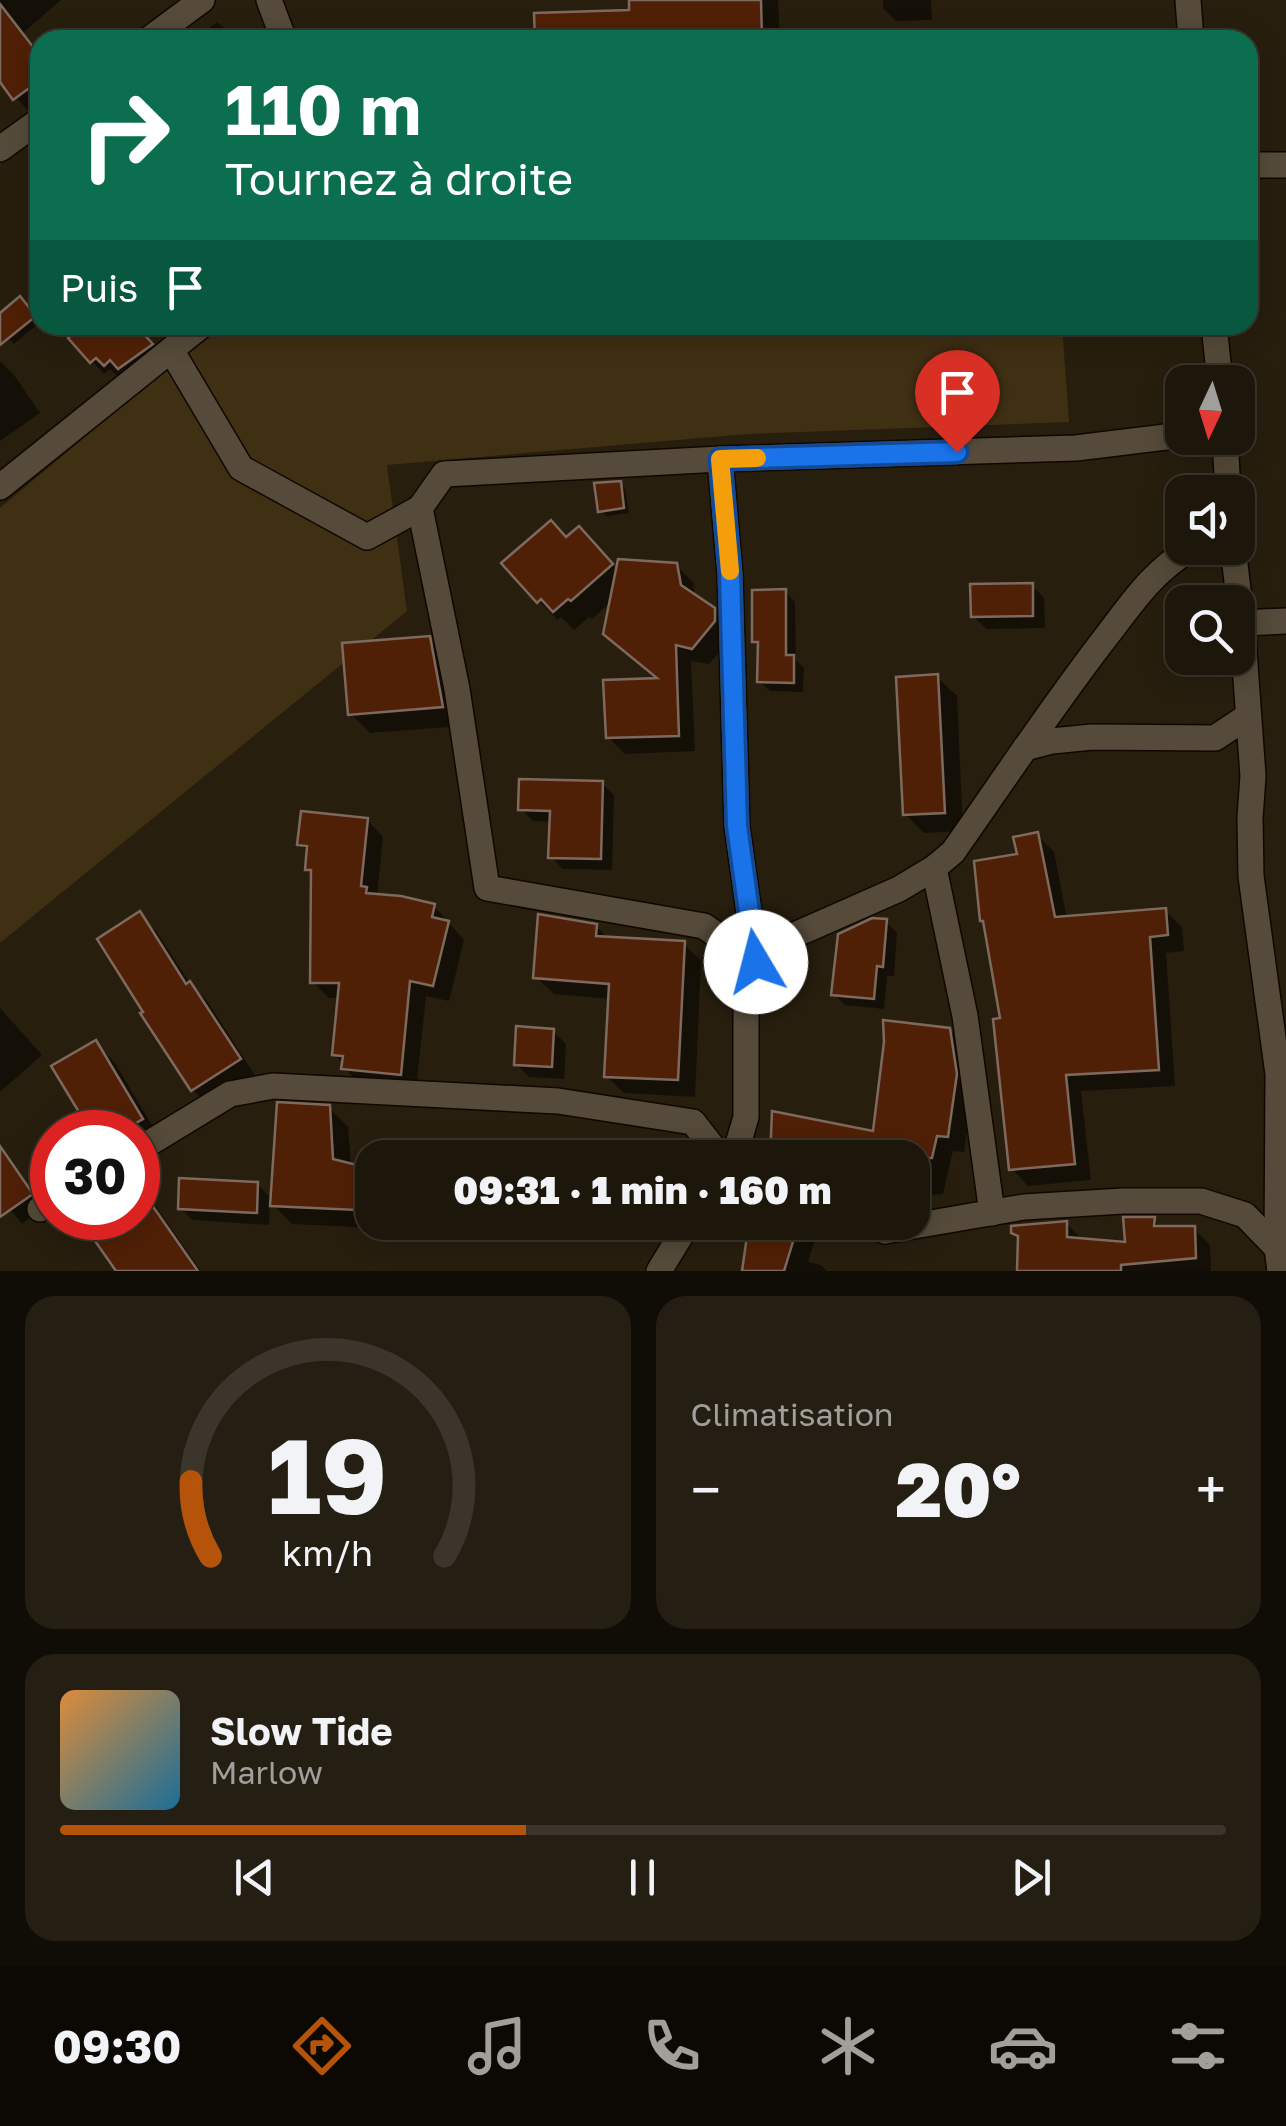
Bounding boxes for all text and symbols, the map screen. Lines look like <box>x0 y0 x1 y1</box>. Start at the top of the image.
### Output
text: 110 m <box>225 66 421 150</box>
icon: right <box>60 70 190 200</box>
text: Tournez à droite <box>225 151 573 205</box>
icon: arrive <box>158 260 213 315</box>
text: Puis <box>60 265 138 310</box>
pin <box>915 350 1000 453</box>
icon: arrive <box>930 365 985 420</box>
north arrow <box>1165 365 1255 455</box>
map controls <box>1165 365 1255 675</box>
button: sound <box>1165 475 1255 565</box>
button: search <box>1165 585 1255 675</box>
position arrow <box>704 910 808 1014</box>
speed limit sign: 30 <box>30 1110 160 1240</box>
text: 09:31 · 1 min · 160 m <box>453 1167 832 1212</box>
text: Climatisation <box>691 1395 894 1433</box>
text: 19 <box>268 1412 388 1537</box>
text: 20° <box>896 1443 1021 1534</box>
text: − <box>691 1456 721 1522</box>
text: + <box>1196 1456 1226 1522</box>
text: km/h <box>282 1531 373 1574</box>
text: Slow Tide <box>210 1708 393 1753</box>
text: Marlow <box>210 1753 323 1791</box>
icon: previous <box>227 1850 282 1905</box>
icon: pause <box>615 1850 670 1905</box>
icon: next <box>1004 1850 1059 1905</box>
icon: directions <box>287 2011 357 2081</box>
icon: music <box>462 2011 532 2081</box>
icon: phone <box>637 2011 707 2081</box>
icon: climate <box>813 2011 883 2081</box>
icon: car <box>988 2011 1058 2081</box>
icon: filters <box>1163 2011 1233 2081</box>
text: 09:30 <box>53 2019 182 2073</box>

